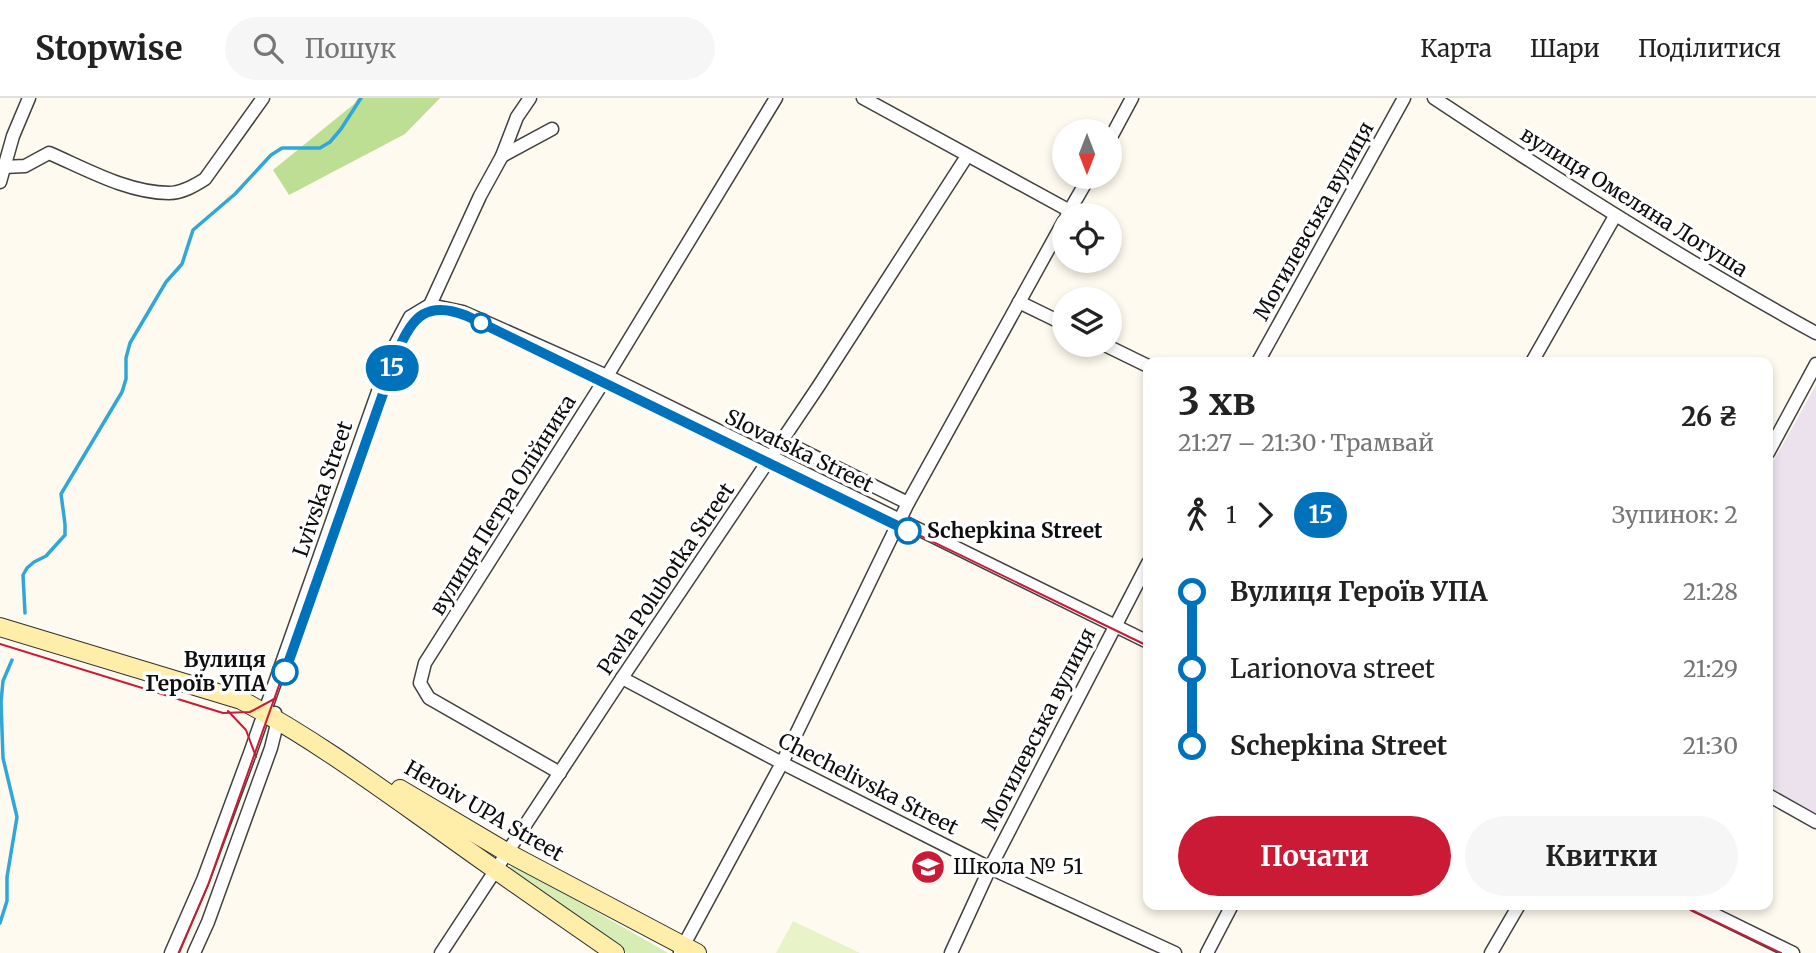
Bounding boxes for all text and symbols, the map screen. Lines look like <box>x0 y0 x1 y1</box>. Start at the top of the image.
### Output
search box <box>225 17 715 80</box>
text: Stopwise <box>35 28 183 69</box>
icon: search <box>249 29 287 67</box>
text: Пошук <box>305 32 396 65</box>
text: Карта <box>1420 33 1492 64</box>
text: Шари <box>1530 33 1600 64</box>
text: Поділитися <box>1638 33 1781 64</box>
street label: Могилевська вулиця <box>1248 117 1379 325</box>
north arrow <box>1052 119 1122 189</box>
map controls <box>1052 119 1122 357</box>
street label: вулиця Омеляна Логуша <box>1516 120 1753 283</box>
button: locate <box>1052 203 1122 273</box>
button: layers <box>1052 287 1122 357</box>
unlabelled marker <box>471 313 491 333</box>
line badge: 15 <box>360 345 424 391</box>
text: 15 <box>380 352 404 383</box>
text: 3 хв <box>1178 378 1256 425</box>
street label: вулиця Петра Олійника <box>424 390 581 620</box>
text: 26 ₴ <box>1681 400 1738 433</box>
street label: Slovatska Street <box>721 403 878 498</box>
street label: Lvivska Street <box>287 417 358 560</box>
text: 21:27 – 21:30 · Трамвай <box>1178 428 1434 457</box>
street label: Pavla Polubotka Street <box>591 478 740 680</box>
icon: walk <box>1178 496 1216 534</box>
icon: forward <box>1246 496 1284 534</box>
text: 15 <box>1308 499 1333 530</box>
text: 1 <box>1226 500 1236 529</box>
text: Зупинок: 2 <box>1612 500 1738 529</box>
place label: Schepkina Street <box>927 517 1103 544</box>
marker: Schepkina Street <box>895 518 921 544</box>
text: Вулиця Героїв УПА <box>1230 575 1487 608</box>
text: 21:28 <box>1683 577 1738 606</box>
street label: Могилевська вулиця <box>976 623 1101 834</box>
place label: Вулиця Героїв УПА <box>145 646 267 697</box>
text: Larionova street <box>1230 652 1435 685</box>
text: 21:29 <box>1683 654 1738 683</box>
marker: Вулиця Героїв УПА <box>272 659 298 685</box>
street label: Chechelivska Street <box>774 727 963 841</box>
text: Schepkina Street <box>1230 729 1447 762</box>
text: 21:30 <box>1683 731 1738 760</box>
street label: Heroiv UPA Street <box>400 754 569 867</box>
button: Почати <box>1178 816 1451 896</box>
button: Квитки <box>1465 816 1738 896</box>
school or university icon: Школа № 51 <box>909 848 947 886</box>
place label: Школа № 51 <box>953 853 1083 880</box>

